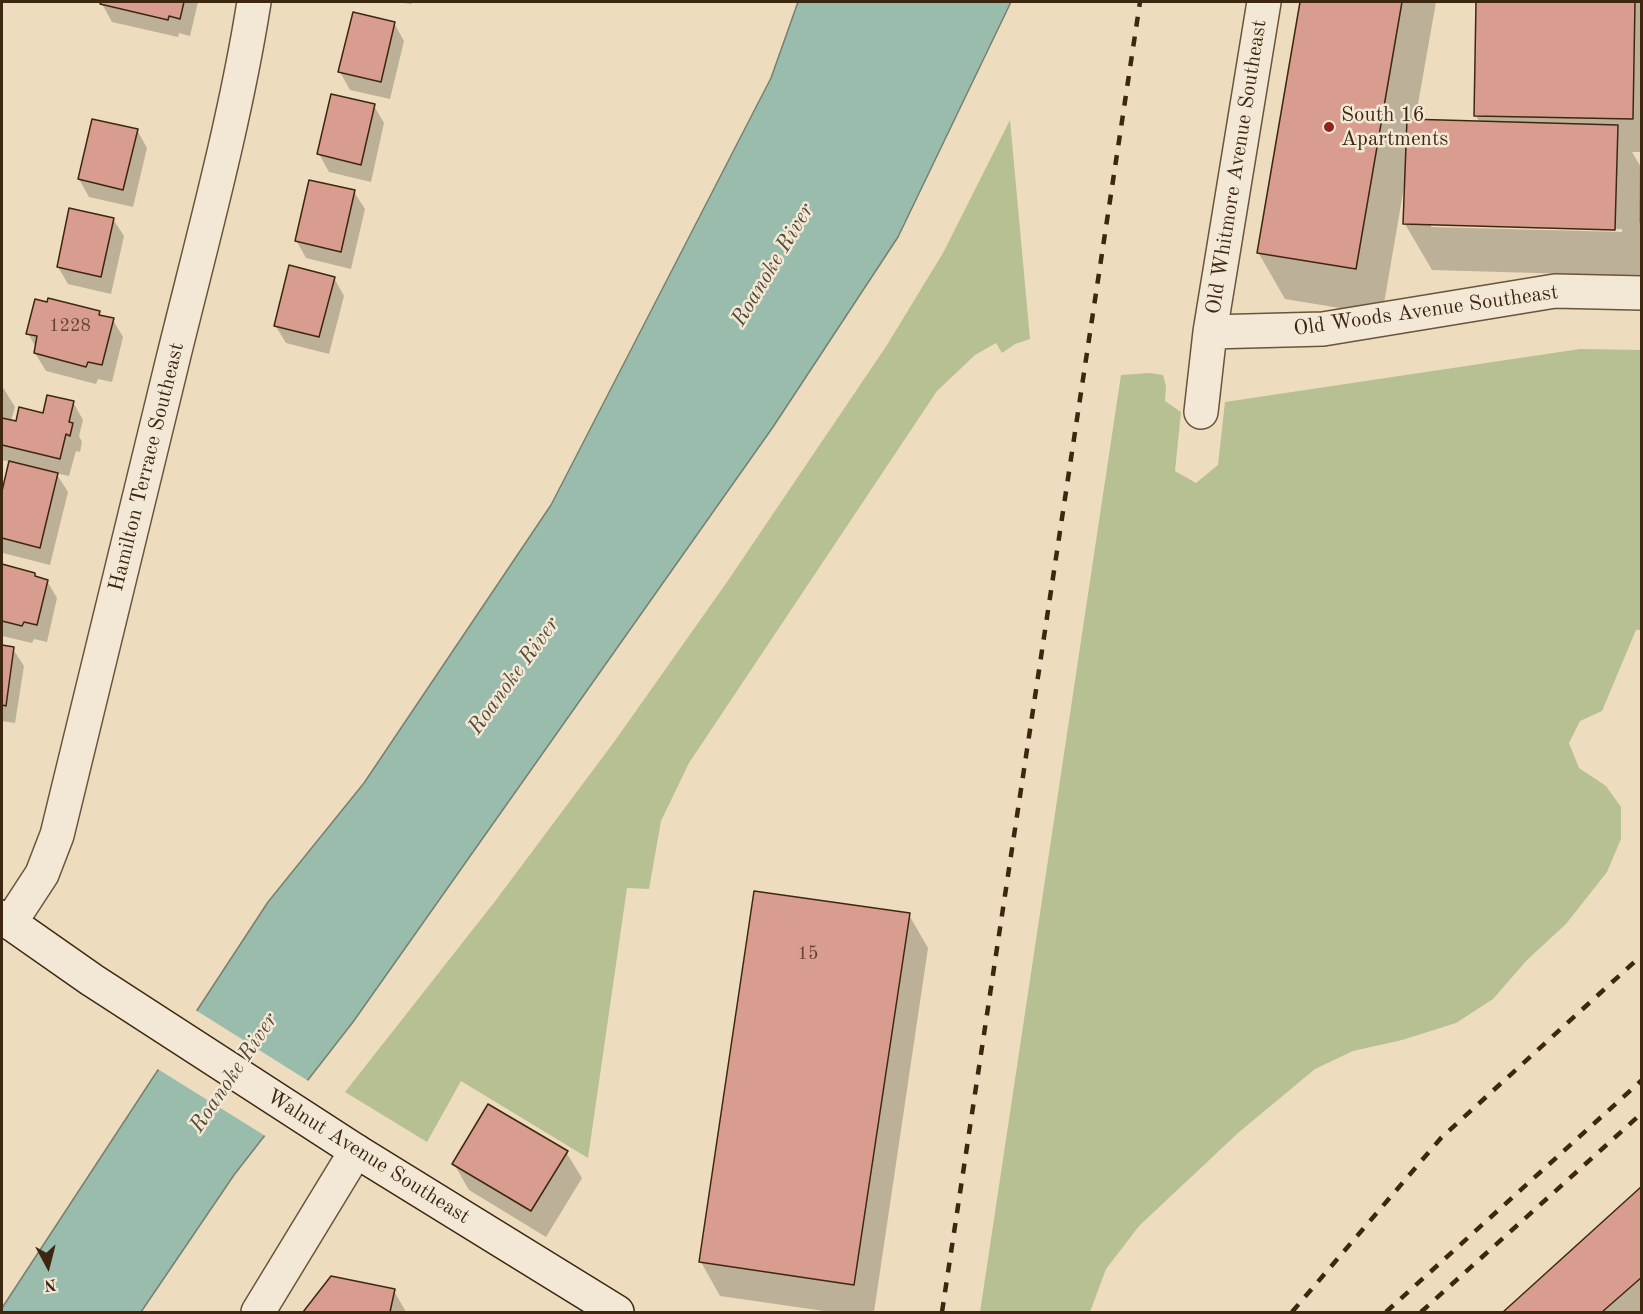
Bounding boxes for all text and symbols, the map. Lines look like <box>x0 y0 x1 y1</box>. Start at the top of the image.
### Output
street label: Old Whitmore Avenue Southeast <box>1201 18 1273 316</box>
place label: South 16 Apartments <box>1341 102 1448 152</box>
marker: South 16 Apartments <box>1322 120 1336 134</box>
water label: Roanoke River <box>726 199 820 331</box>
street label: Old Woods Avenue Southeast <box>1292 280 1560 342</box>
house number: 1228 <box>49 315 91 337</box>
street label: Hamilton Terrace Southeast <box>104 340 190 594</box>
water label: Roanoke River <box>463 612 565 740</box>
house number: 15 <box>798 943 818 965</box>
water label: Roanoke River <box>184 1008 284 1138</box>
street label: Walnut Avenue Southeast <box>262 1084 474 1230</box>
north arrow <box>18 1236 78 1296</box>
text: N <box>43 1275 57 1293</box>

